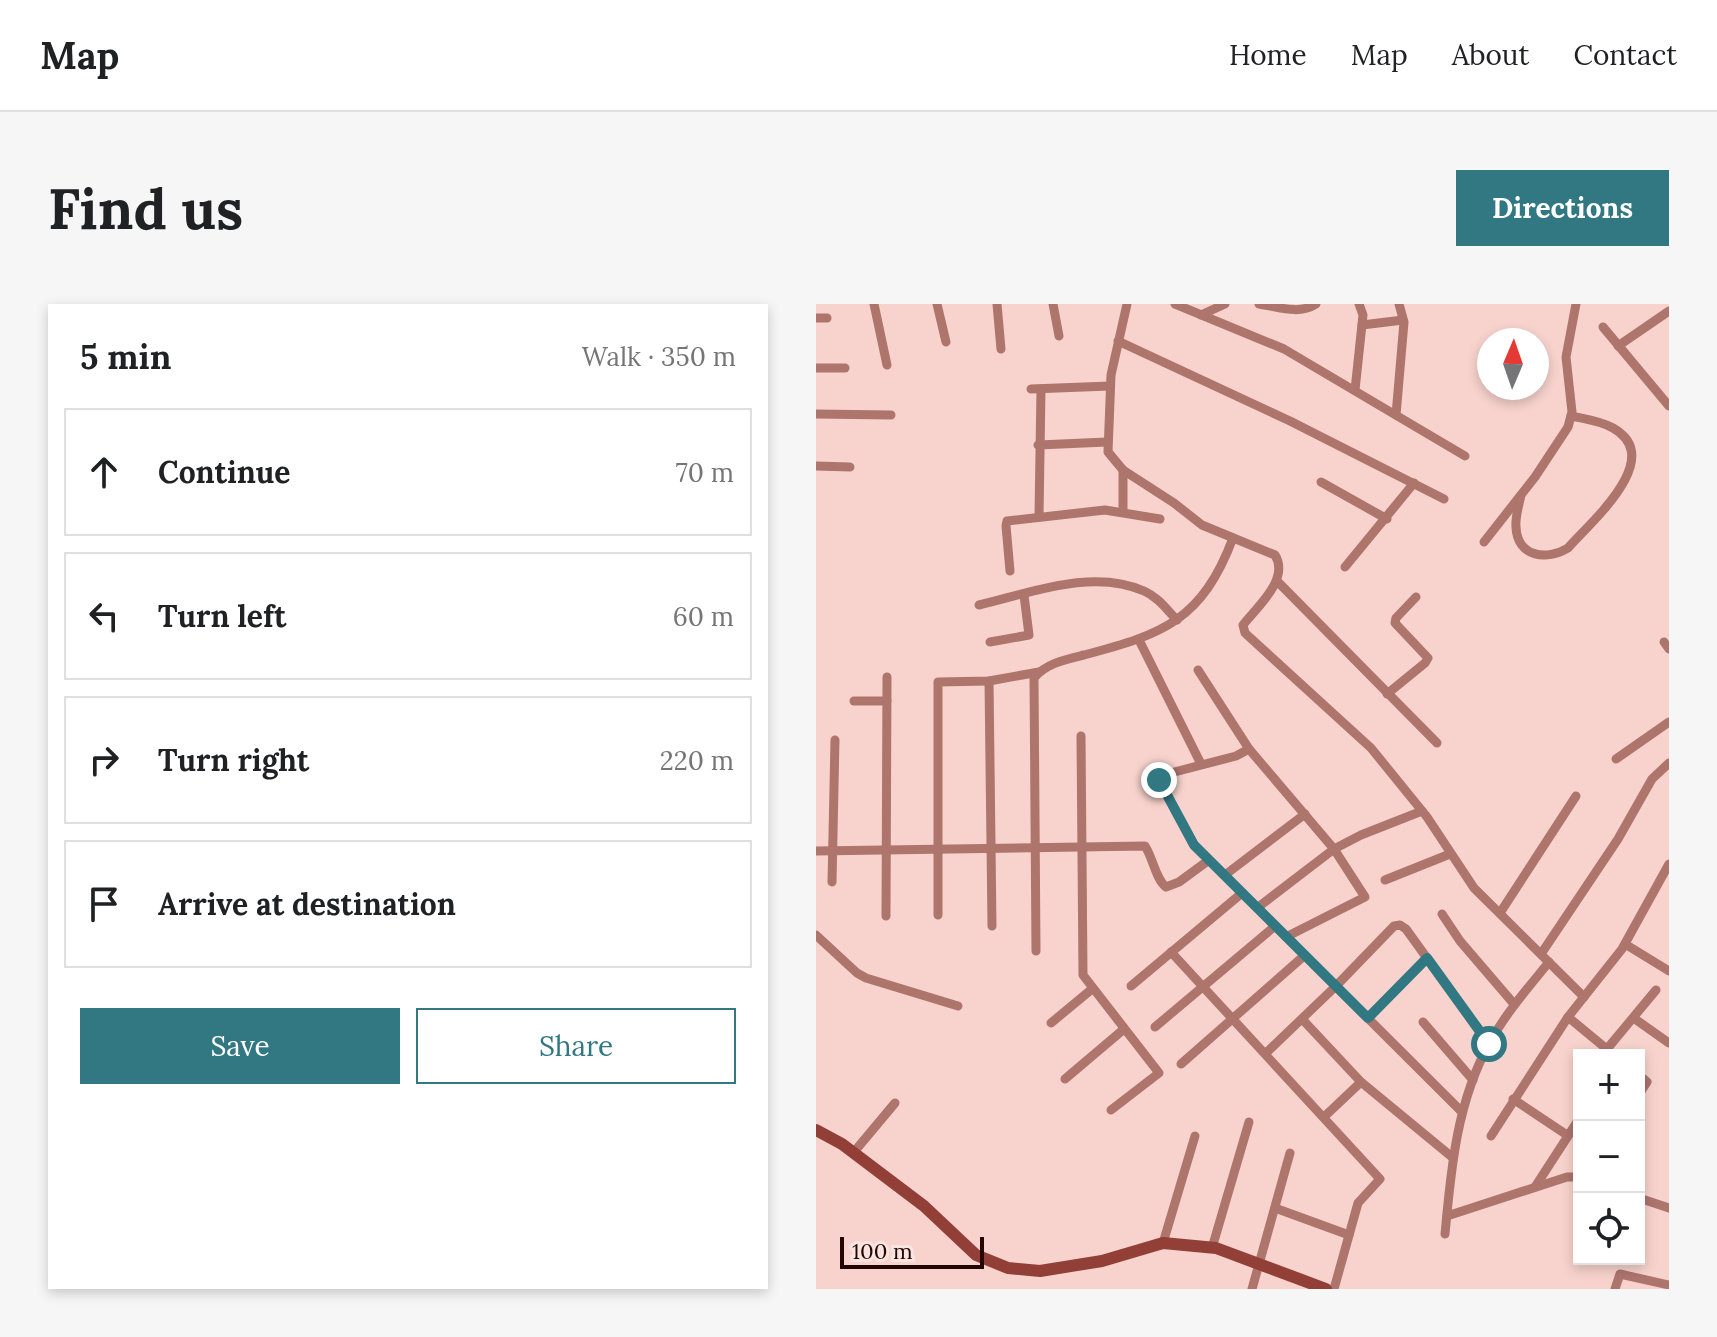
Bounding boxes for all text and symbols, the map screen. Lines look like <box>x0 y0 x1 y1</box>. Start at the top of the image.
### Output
text: Map <box>40 31 119 79</box>
text: Home <box>1229 37 1307 73</box>
text: Map <box>1351 37 1408 73</box>
text: About <box>1452 37 1529 73</box>
text: Contact <box>1573 37 1677 73</box>
button: Directions <box>1456 170 1669 246</box>
text: Find us <box>48 173 243 244</box>
north arrow <box>1477 328 1549 400</box>
text: 5 min <box>80 335 171 378</box>
text: Walk · 350 m <box>582 340 736 373</box>
icon: ahead <box>82 450 126 494</box>
text: Continue <box>158 453 290 491</box>
text: 70 m <box>676 456 734 489</box>
icon: left <box>82 594 126 638</box>
text: Turn left <box>158 597 286 635</box>
text: 60 m <box>673 600 734 633</box>
icon: right <box>82 738 126 782</box>
text: Turn right <box>158 741 309 779</box>
text: 220 m <box>660 744 734 777</box>
route end <box>1141 762 1177 798</box>
icon: arrive <box>82 882 126 926</box>
text: Arrive at destination <box>158 885 456 923</box>
button: Save <box>80 1008 400 1084</box>
button: Share <box>416 1008 736 1084</box>
route start <box>1471 1026 1507 1062</box>
map controls <box>1573 1049 1645 1265</box>
button: + <box>1573 1049 1645 1121</box>
button: − <box>1573 1121 1645 1193</box>
button: locate <box>1573 1193 1645 1265</box>
scale bar <box>840 1233 984 1269</box>
text: 100 m <box>852 1237 913 1265</box>

